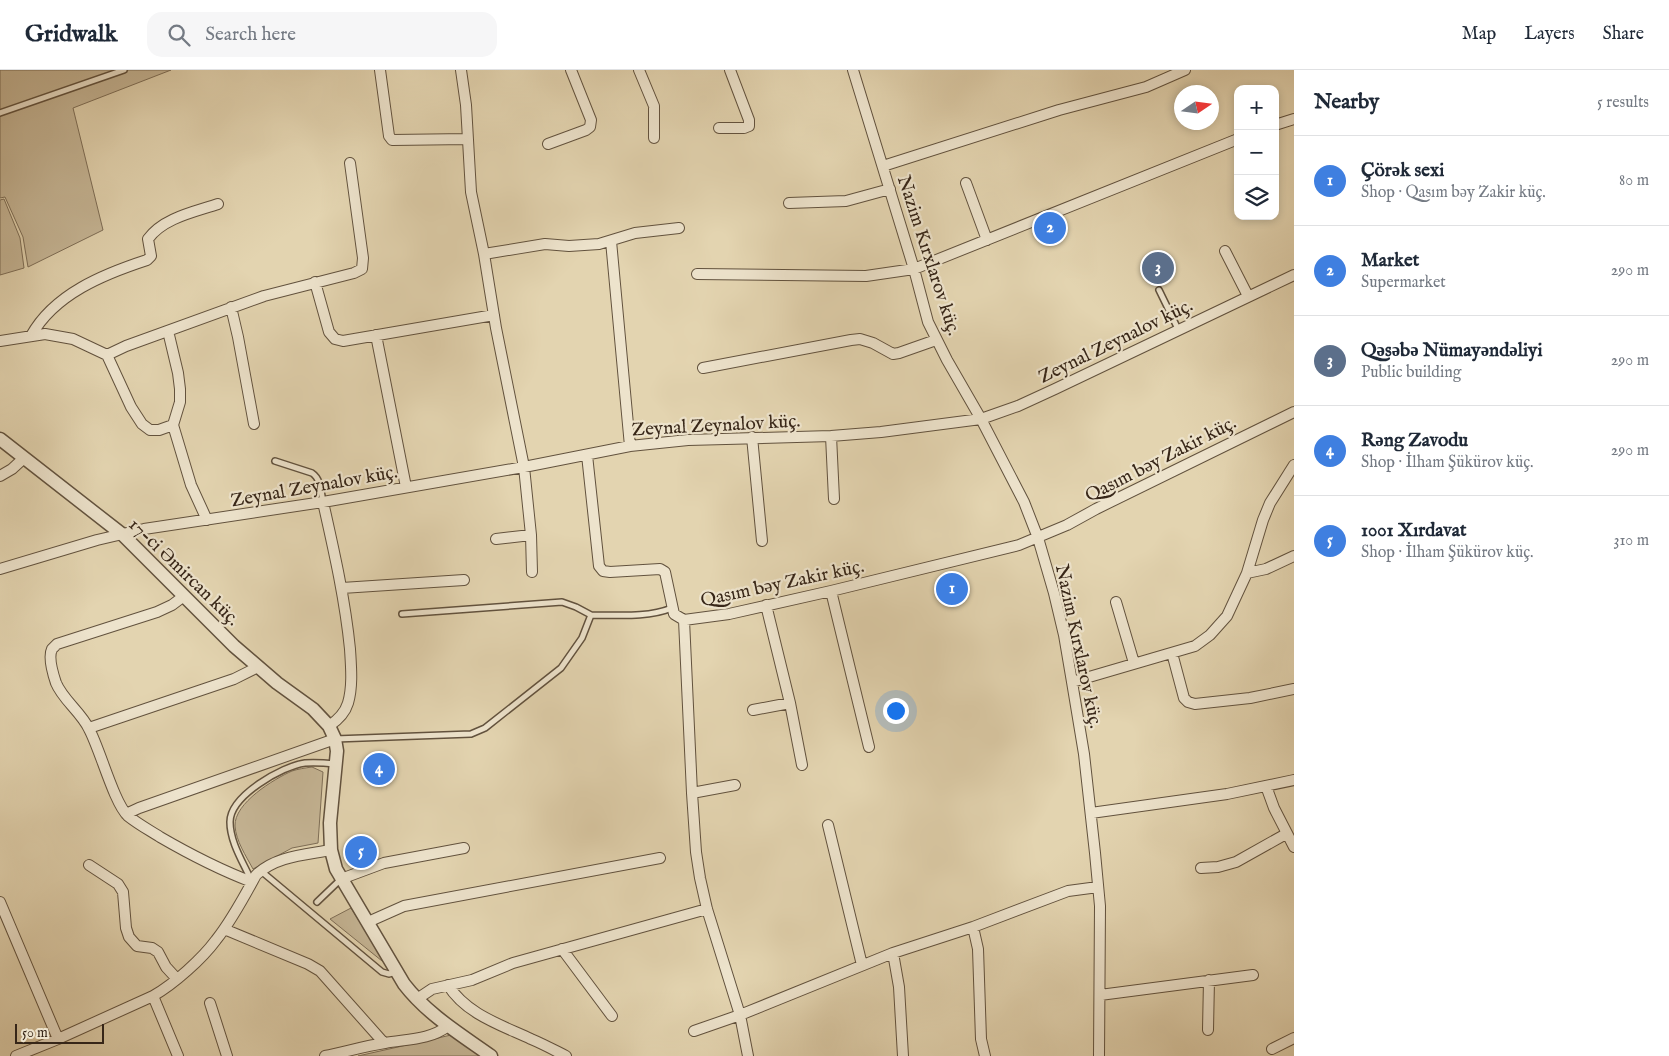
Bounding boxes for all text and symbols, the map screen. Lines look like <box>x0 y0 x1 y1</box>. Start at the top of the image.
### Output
search box <box>147 12 497 57</box>
text: Gridwalk <box>25 19 117 50</box>
icon: search <box>165 21 193 49</box>
text: Search here <box>205 23 296 47</box>
text: Map <box>1462 23 1496 46</box>
text: Layers <box>1524 23 1575 46</box>
text: Share <box>1603 23 1644 46</box>
north arrow <box>1174 85 1219 130</box>
map controls <box>1234 85 1279 220</box>
button: + <box>1234 85 1279 130</box>
text: Nearby <box>1314 89 1379 116</box>
text: 5 results <box>1597 93 1649 113</box>
button: − <box>1234 130 1279 175</box>
text: Çörək sexi <box>1361 159 1444 183</box>
text: 1 <box>1327 171 1333 191</box>
text: 80 m <box>1619 171 1649 191</box>
street label: Nazim Kırxlarov küç. <box>891 172 965 339</box>
button: layers <box>1234 175 1279 220</box>
text: Shop · Qasım bəy Zakir küç. <box>1361 183 1546 203</box>
pin: 2 <box>1034 209 1066 247</box>
pin: 3 <box>1142 249 1174 287</box>
text: Market <box>1361 249 1419 273</box>
text: 2 <box>1326 261 1334 281</box>
text: 290 m <box>1611 261 1649 281</box>
text: Supermarket <box>1361 273 1446 293</box>
street label: Zeynal Zeynalov küç. <box>1035 294 1197 390</box>
text: Qəsəbə Nümayəndəliyi <box>1361 339 1542 363</box>
text: 3 <box>1327 351 1333 371</box>
text: 290 m <box>1611 351 1649 371</box>
text: Public building <box>1361 363 1461 383</box>
street label: Zeynal Zeynalov küç. <box>631 410 801 442</box>
street label: Qasım bəy Zakir küç. <box>1081 411 1241 508</box>
text: Rəng Zavodu <box>1361 429 1468 453</box>
text: 4 <box>1326 441 1334 461</box>
text: 290 m <box>1611 441 1649 461</box>
text: Shop · İlham Şükürov küç. <box>1361 453 1533 473</box>
street label: Zeynal Zeynalov küç. <box>229 460 400 513</box>
street label: 17-ci Əmircan küç. <box>123 513 244 632</box>
text: 1001 Xırdavat <box>1361 519 1466 543</box>
text: 5 <box>1327 531 1333 551</box>
text: 310 m <box>1613 531 1649 551</box>
text: Shop · İlham Şükürov küç. <box>1361 543 1533 563</box>
street label: Qasım bəy Zakir küç. <box>698 555 866 613</box>
street label: Nazim Kırxlarov küç. <box>1049 562 1107 731</box>
pin: 1 <box>936 570 968 608</box>
your location <box>883 698 909 724</box>
pin: 4 <box>363 750 395 788</box>
pin: 5 <box>345 833 377 871</box>
scale bar <box>15 1021 104 1044</box>
text: 50 m <box>22 1024 48 1042</box>

